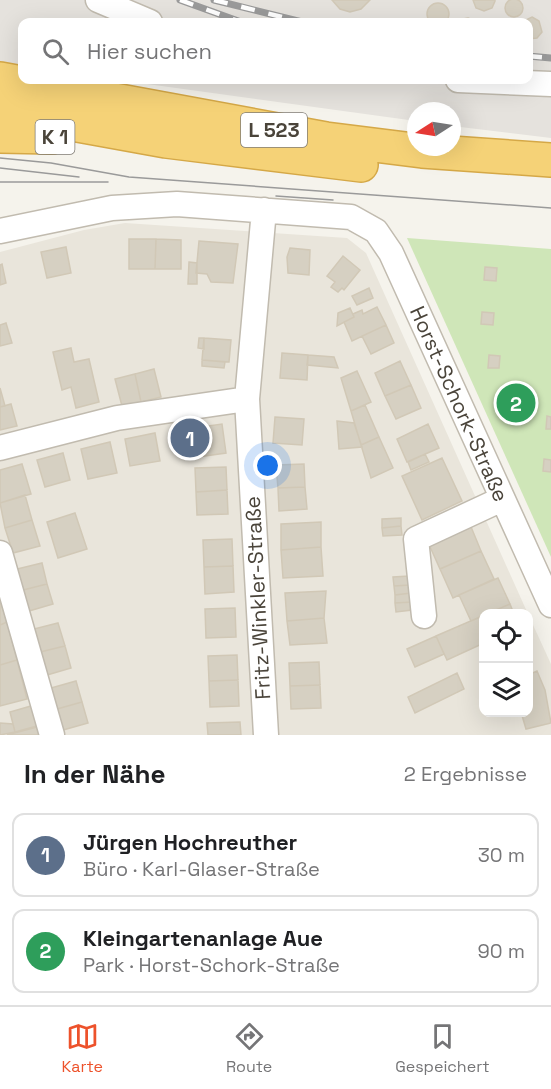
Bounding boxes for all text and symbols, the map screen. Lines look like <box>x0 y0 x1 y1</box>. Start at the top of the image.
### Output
search box <box>18 18 533 84</box>
icon: search <box>39 35 72 68</box>
text: Hier suchen <box>87 37 212 65</box>
north arrow <box>407 102 461 156</box>
road number: L 523 <box>241 113 307 147</box>
road number: K 1 <box>36 120 74 154</box>
street label: Horst-Schork-Straße <box>404 302 515 506</box>
pin: 2 <box>496 380 536 426</box>
pin: 1 <box>170 416 210 460</box>
your location <box>253 451 282 480</box>
street label: Fritz-Winkler-Straße <box>239 496 276 700</box>
map controls <box>479 609 533 717</box>
button: locate <box>479 609 533 663</box>
button: layers <box>479 663 533 717</box>
text: In der Nähe <box>24 757 165 791</box>
text: 2 Ergebnisse <box>404 761 527 787</box>
text: Jürgen Hochreuther <box>83 828 297 856</box>
text: 1 <box>41 842 50 868</box>
text: 30 m <box>478 842 525 868</box>
text: Büro · Karl-Glaser-Straße <box>83 856 320 882</box>
text: Kleingartenanlage Aue <box>83 924 323 952</box>
text: 2 <box>40 938 51 964</box>
text: 90 m <box>478 938 525 964</box>
text: Park · Horst-Schork-Straße <box>83 952 340 978</box>
tab: Karte <box>61 1020 103 1077</box>
tab: Route <box>226 1020 272 1077</box>
tab: Gespeichert <box>395 1020 490 1077</box>

